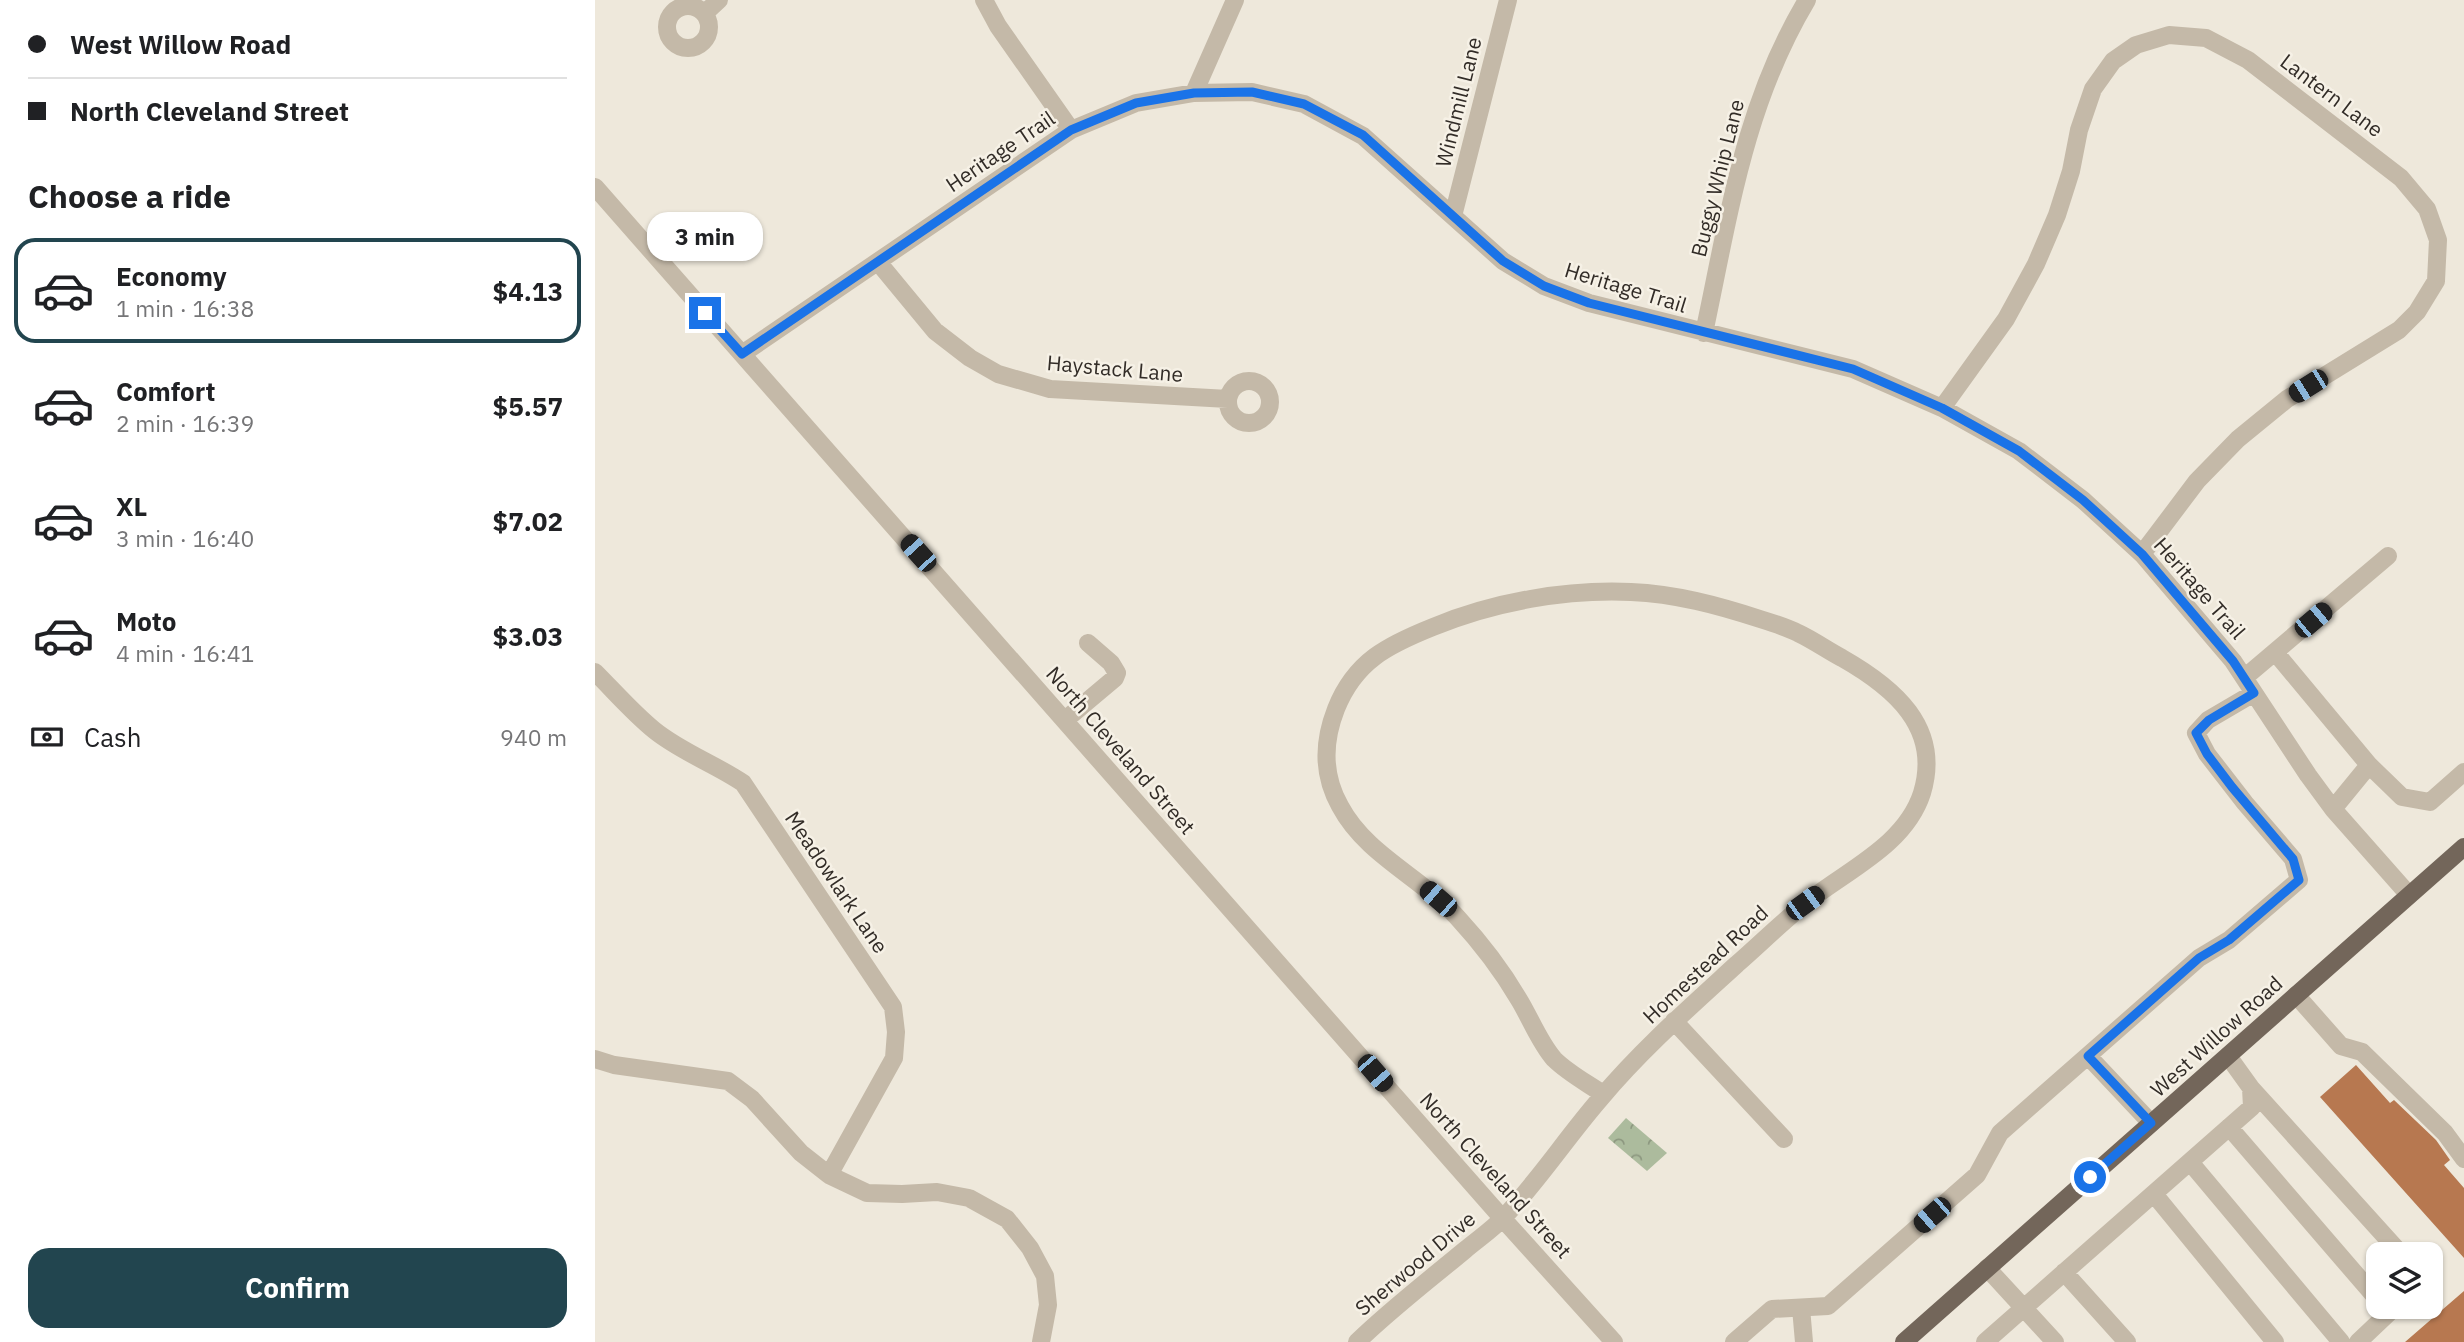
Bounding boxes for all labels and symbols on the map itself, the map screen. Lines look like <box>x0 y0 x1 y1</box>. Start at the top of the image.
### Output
street label: Windmill Lane <box>1428 34 1488 170</box>
street label: Lantern Lane <box>2275 47 2389 143</box>
street label: Buggy Whip Lane <box>1684 96 1750 260</box>
street label: Heritage Trail <box>940 104 1060 198</box>
callout: 3 min <box>647 212 763 260</box>
street label: Heritage Trail <box>1562 255 1691 319</box>
route end <box>689 297 721 329</box>
street label: Haystack Lane <box>1046 348 1184 388</box>
car <box>2285 366 2332 406</box>
car <box>897 530 940 576</box>
street label: Heritage Trail <box>2148 531 2252 645</box>
car <box>2291 598 2336 642</box>
street label: North Cleveland Street <box>1040 660 1202 840</box>
street label: Meadowlark Lane <box>779 806 895 958</box>
car <box>1416 877 1461 921</box>
car <box>1782 882 1829 924</box>
street label: Homestead Road <box>1636 899 1774 1029</box>
street label: West Willow Road <box>2144 969 2288 1103</box>
car <box>1354 1050 1397 1096</box>
street label: North Cleveland Street <box>1414 1086 1578 1264</box>
route start <box>2074 1161 2106 1193</box>
car <box>1910 1193 1955 1237</box>
street label: Sherwood Drive <box>1349 1204 1481 1322</box>

